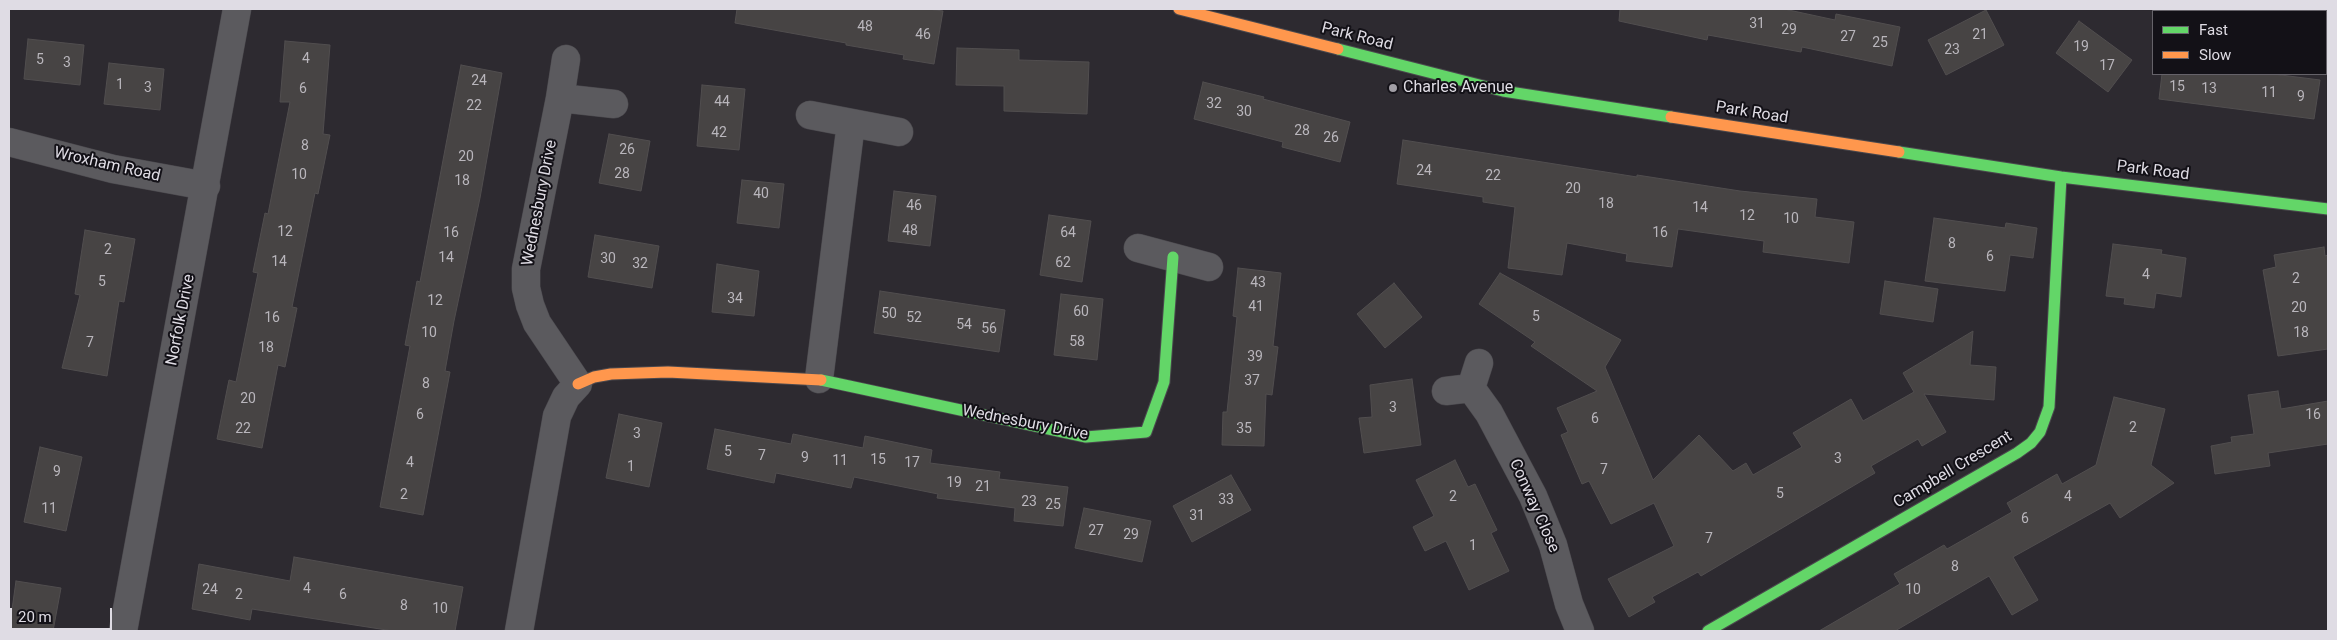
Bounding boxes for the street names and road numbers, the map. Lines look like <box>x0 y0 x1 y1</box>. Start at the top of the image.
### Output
street label: Park Road <box>1319 19 1395 55</box>
street label: Park Road <box>1714 98 1790 128</box>
street label: Wednesbury Drive <box>518 138 562 268</box>
street label: Wroxham Road <box>52 143 162 187</box>
street label: Park Road <box>2116 157 2190 185</box>
street label: Norfolk Drive <box>163 273 199 367</box>
street label: Wednesbury Drive <box>960 401 1090 445</box>
street label: Campbell Crescent <box>1890 427 2016 513</box>
street label: Conway Close <box>1505 456 1563 556</box>

